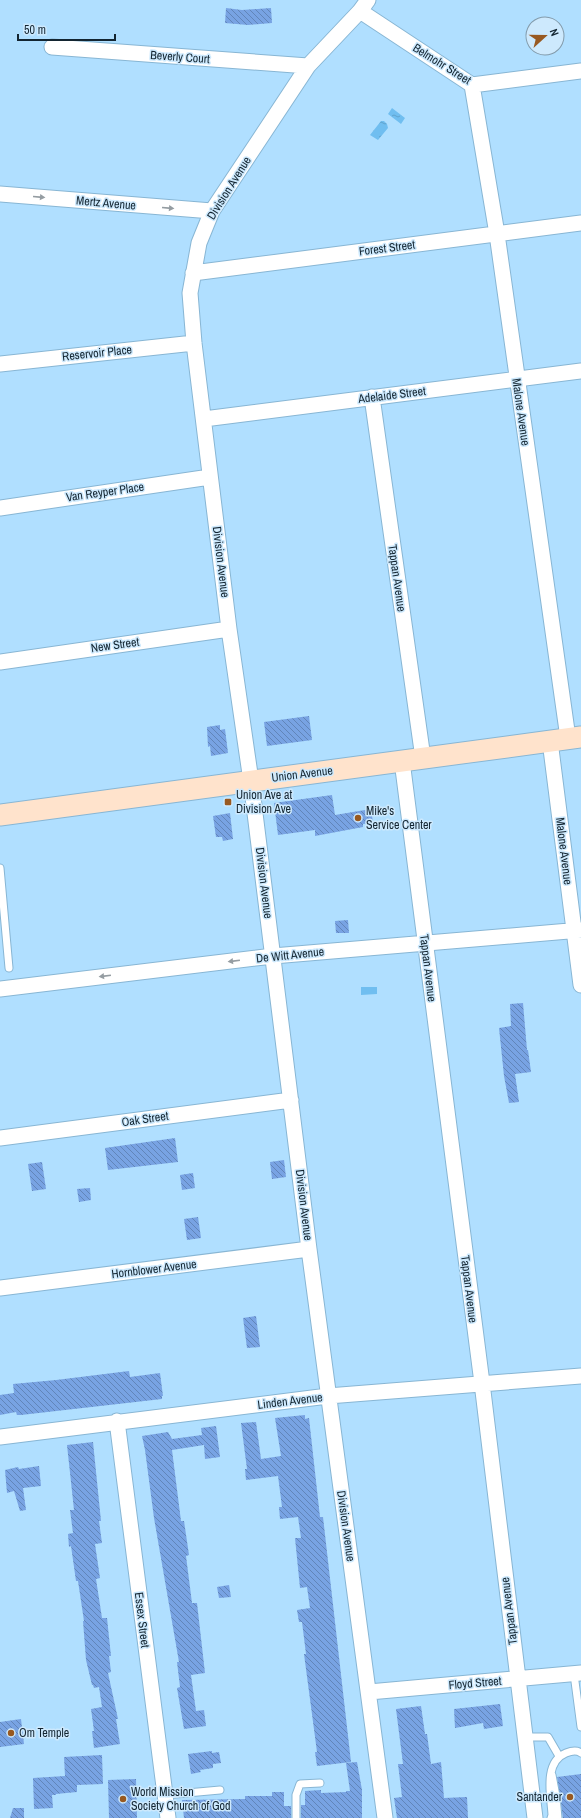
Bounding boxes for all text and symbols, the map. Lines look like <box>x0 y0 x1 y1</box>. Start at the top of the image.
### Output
scale bar <box>18 16 115 42</box>
north arrow <box>525 16 565 56</box>
text: 50 m <box>24 22 46 38</box>
text: N <box>547 27 562 38</box>
street label: Belmohr Street <box>410 40 474 88</box>
street label: Beverly Court <box>150 47 211 67</box>
street label: Division Avenue <box>203 153 255 223</box>
street label: Mertz Avenue <box>75 192 137 214</box>
one-way arrow <box>33 194 45 201</box>
one-way arrow <box>162 204 174 211</box>
street label: Forest Street <box>358 237 416 259</box>
street label: Reservoir Place <box>61 341 133 365</box>
street label: Malone Avenue <box>508 377 534 447</box>
street label: Adelaide Street <box>356 383 427 407</box>
street label: Van Reyper Place <box>65 479 145 505</box>
street label: Division Avenue <box>209 526 233 598</box>
street label: Tappan Avenue <box>384 543 410 613</box>
street label: New Street <box>90 634 140 656</box>
street label: Union Avenue <box>270 762 334 786</box>
place label: Union Ave at Division Ave <box>236 787 292 817</box>
marker: Union Ave at Division Ave <box>223 797 233 807</box>
place label: Mike's Service Center <box>366 803 432 833</box>
marker: Mike's Service Center <box>353 813 363 823</box>
street label: Malone Avenue <box>552 816 576 886</box>
street label: Division Avenue <box>252 847 276 919</box>
street label: Tappan Avenue <box>416 933 440 1003</box>
street label: De Witt Avenue <box>255 943 325 967</box>
one-way arrow <box>228 958 241 964</box>
one-way arrow <box>99 973 111 980</box>
street label: Oak Street <box>121 1108 170 1130</box>
street label: Division Avenue <box>292 1169 316 1241</box>
street label: Tappan Avenue <box>457 1254 481 1324</box>
street label: Hornblower Avenue <box>110 1256 198 1282</box>
street label: Linden Avenue <box>257 1389 323 1413</box>
street label: Division Avenue <box>333 1489 359 1563</box>
street label: Tappan Avenue <box>497 1576 521 1646</box>
street label: Essex Street <box>131 1591 153 1649</box>
street label: Floyd Street <box>448 1673 502 1693</box>
place label: Om Temple <box>19 1725 69 1741</box>
marker: Om Temple <box>6 1728 16 1738</box>
place label: World Mission Society Church of God <box>131 1784 231 1814</box>
place label: Santander <box>517 1789 563 1805</box>
marker: Santander <box>565 1792 575 1802</box>
marker: World Mission Society Church of God <box>118 1794 128 1804</box>

